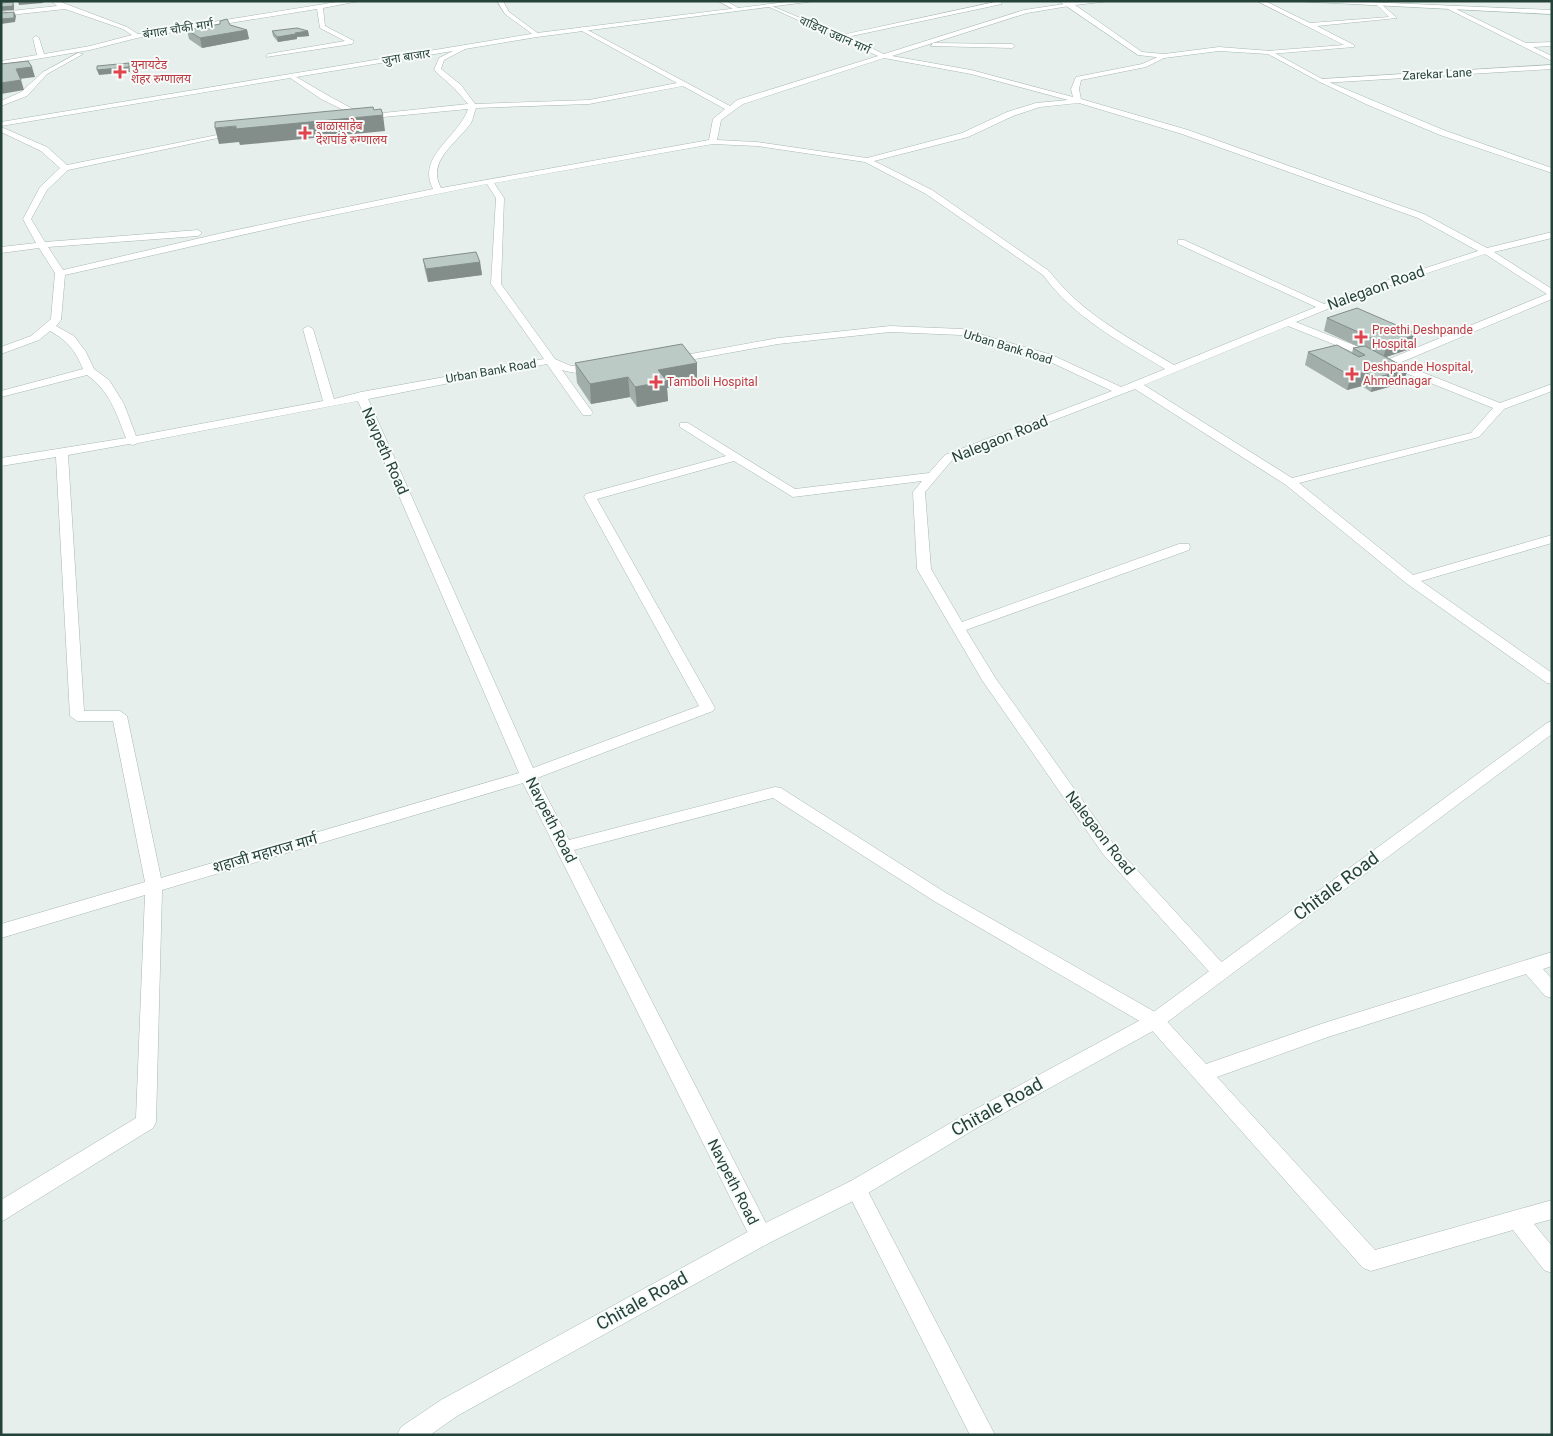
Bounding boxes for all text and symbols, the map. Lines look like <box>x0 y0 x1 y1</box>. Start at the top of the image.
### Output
street label: वाडिया उद्यान मार्ग <box>797 12 874 57</box>
street label: बंगाल चौकी मार्ग <box>142 15 215 41</box>
street label: जुना बाजार <box>381 46 432 69</box>
place label: युनायटेड शहर रुग्णालय <box>131 57 192 86</box>
marker: युनायटेड शहर रुग्णालय <box>113 65 127 79</box>
street label: Zarekar Lane <box>1402 65 1472 83</box>
place label: बाळासाहेब देशपांडे रुग्णालय <box>316 118 388 147</box>
marker: बाळासाहेब देशपांडे रुग्णालय <box>298 126 312 140</box>
street label: Nalegaon Road <box>1325 262 1427 314</box>
place label: Preethi Deshpande Hospital <box>1372 323 1473 351</box>
street label: Urban Bank Road <box>962 327 1054 367</box>
marker: Preethi Deshpande Hospital <box>1354 330 1368 344</box>
street label: Urban Bank Road <box>445 356 537 386</box>
place label: Deshpande Hospital, Ahmednagar <box>1363 360 1473 388</box>
marker: Deshpande Hospital, Ahmednagar <box>1345 367 1359 381</box>
marker: Tamboli Hospital <box>649 375 663 389</box>
place label: Tamboli Hospital <box>667 375 758 389</box>
street label: Navpeth Road <box>358 405 412 497</box>
street label: Nalegaon Road <box>949 412 1051 466</box>
street label: Navpeth Road <box>522 774 580 866</box>
street label: Nalegaon Road <box>1061 787 1139 879</box>
street label: शहाजी महाराज मार्ग <box>211 829 320 877</box>
street label: Chitale Road <box>1289 847 1382 924</box>
street label: Chitale Road <box>947 1073 1046 1140</box>
street label: Navpeth Road <box>704 1136 762 1228</box>
street label: Chitale Road <box>592 1267 691 1334</box>

